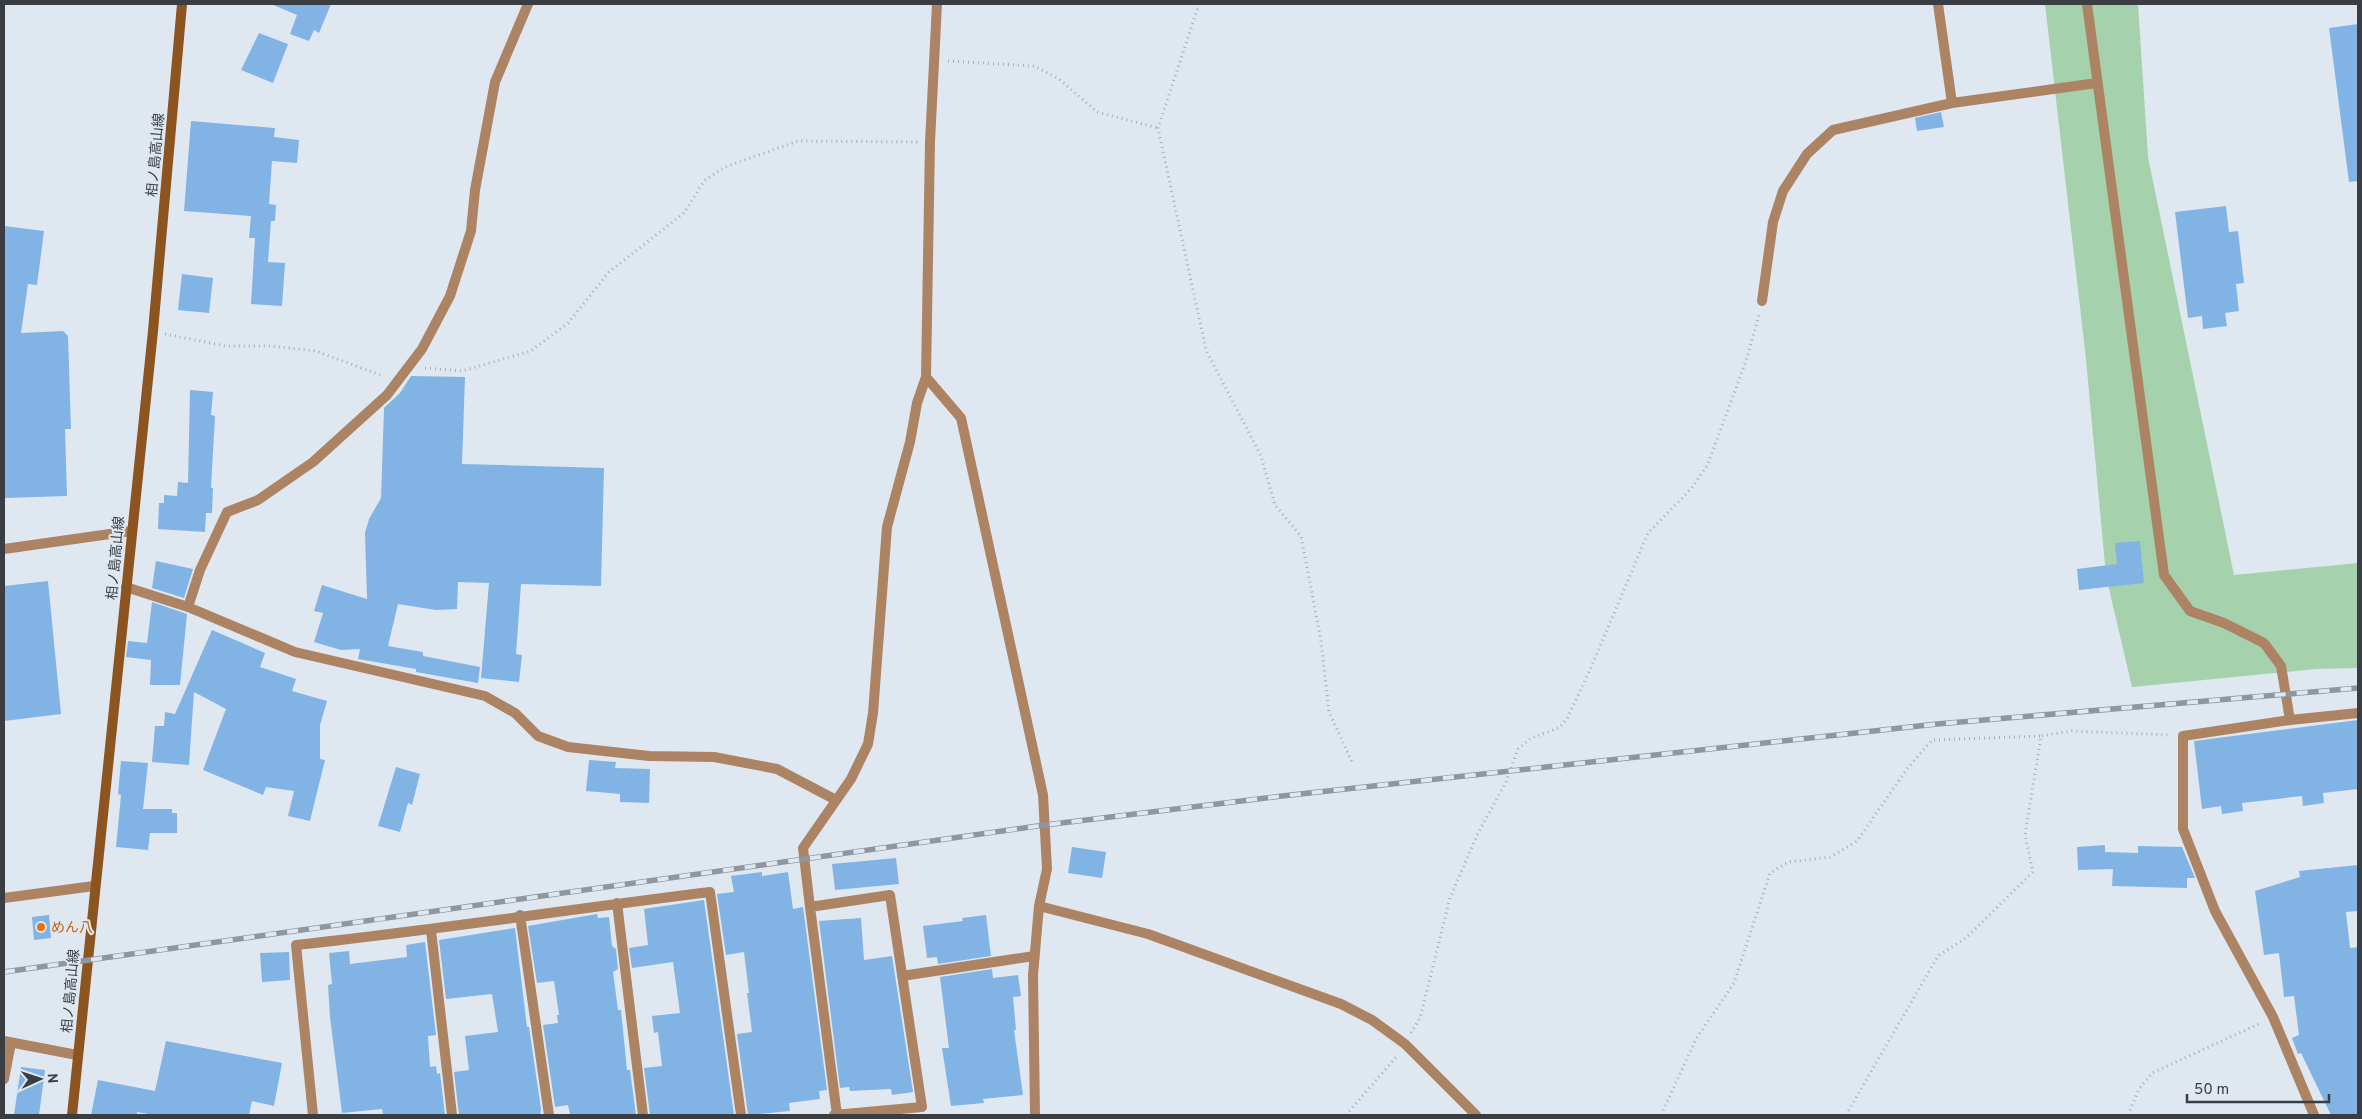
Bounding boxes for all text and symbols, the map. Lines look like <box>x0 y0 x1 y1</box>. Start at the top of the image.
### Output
street label: 相ノ島高山線 <box>144 113 169 198</box>
street label: 相ノ島高山線 <box>104 516 129 601</box>
place label: めん八 <box>51 920 93 937</box>
marker: めん八 <box>35 921 47 933</box>
street label: 相ノ島高山線 <box>59 949 84 1034</box>
north arrow <box>15 1054 65 1104</box>
scale bar <box>2187 1072 2330 1104</box>
text: N <box>43 1073 60 1084</box>
text: 50 m <box>2194 1081 2229 1100</box>

